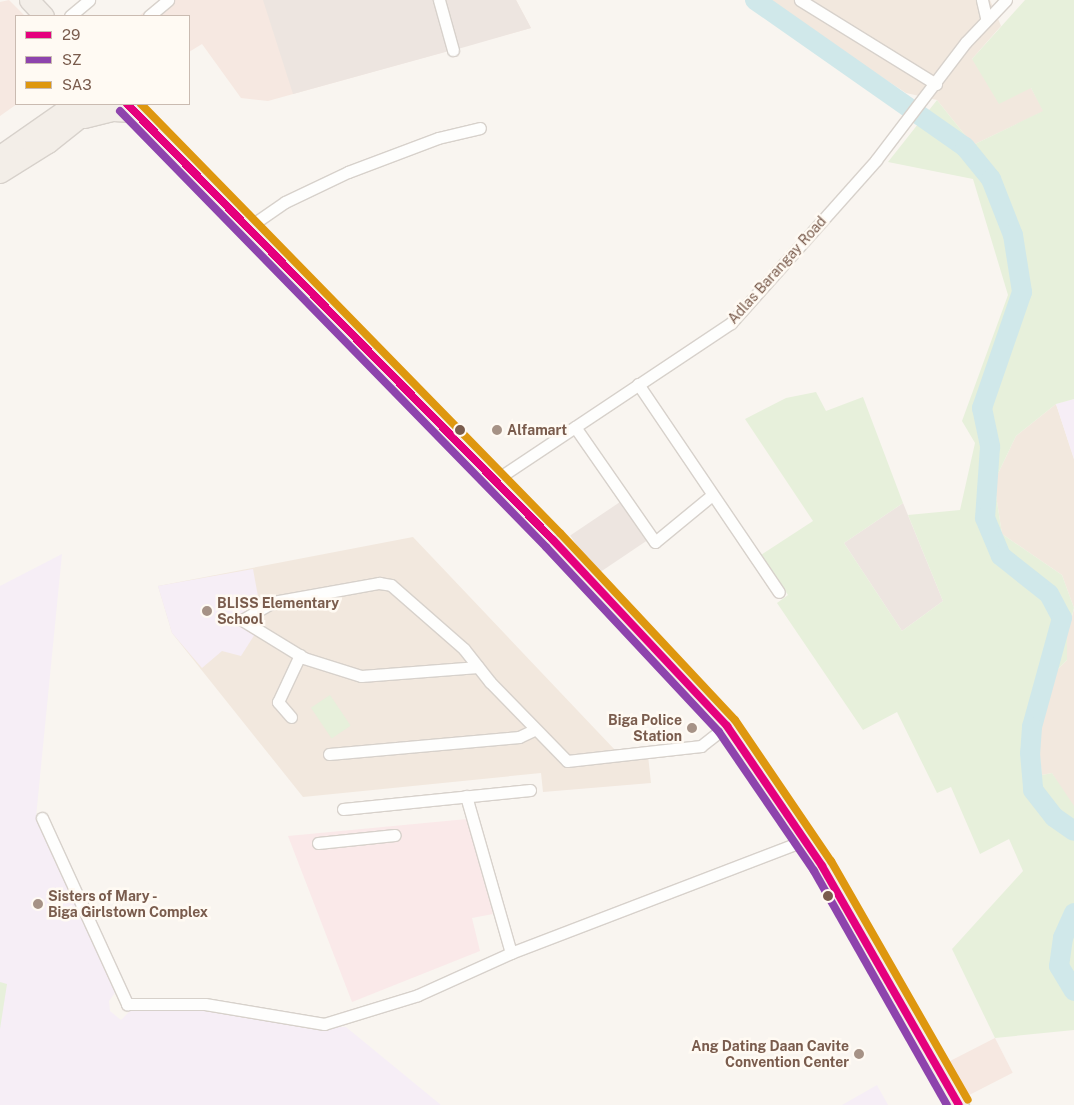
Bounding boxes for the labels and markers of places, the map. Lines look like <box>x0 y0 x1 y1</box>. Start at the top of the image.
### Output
place label: Alfamart <box>507 422 567 438</box>
marker: Alfamart <box>491 424 503 436</box>
unlabelled marker <box>455 425 465 435</box>
place label: BLISS Elementary School <box>217 595 339 628</box>
marker: BLISS Elementary School <box>201 605 213 617</box>
place label: Biga Police Station <box>608 712 682 744</box>
marker: Biga Police Station <box>686 722 698 734</box>
place label: Sisters of Mary - Biga Girlstown Complex <box>48 888 208 920</box>
unlabelled marker <box>823 891 833 901</box>
marker: Sisters of Mary - Biga Girlstown Complex <box>32 898 44 910</box>
place label: Ang Dating Daan Cavite Convention Center <box>691 1038 849 1070</box>
marker: Ang Dating Daan Cavite Convention Center <box>853 1048 865 1060</box>

